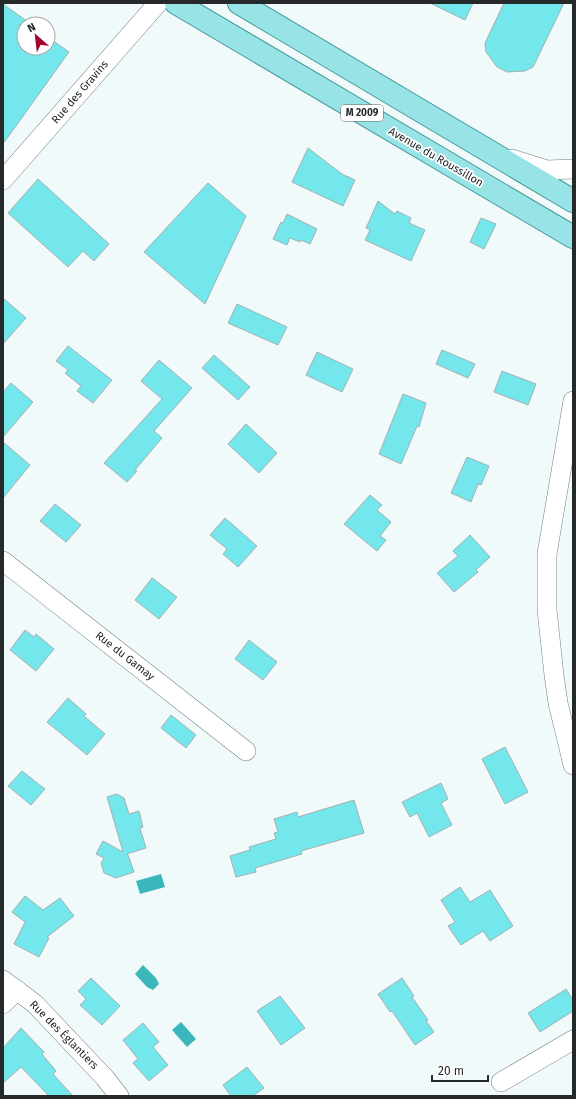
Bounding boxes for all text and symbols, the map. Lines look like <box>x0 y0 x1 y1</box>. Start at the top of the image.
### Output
north arrow <box>16 16 56 56</box>
text: N <box>25 20 38 35</box>
street label: Rue des Gravins <box>49 58 111 126</box>
road number: M 2009 <box>341 105 383 121</box>
street label: Avenue du Roussillon <box>386 125 486 189</box>
street label: Rue du Gamay <box>93 629 158 683</box>
street label: Rue des Églantiers <box>27 997 102 1072</box>
scale bar <box>432 1057 488 1083</box>
text: 20 m <box>438 1064 464 1078</box>

